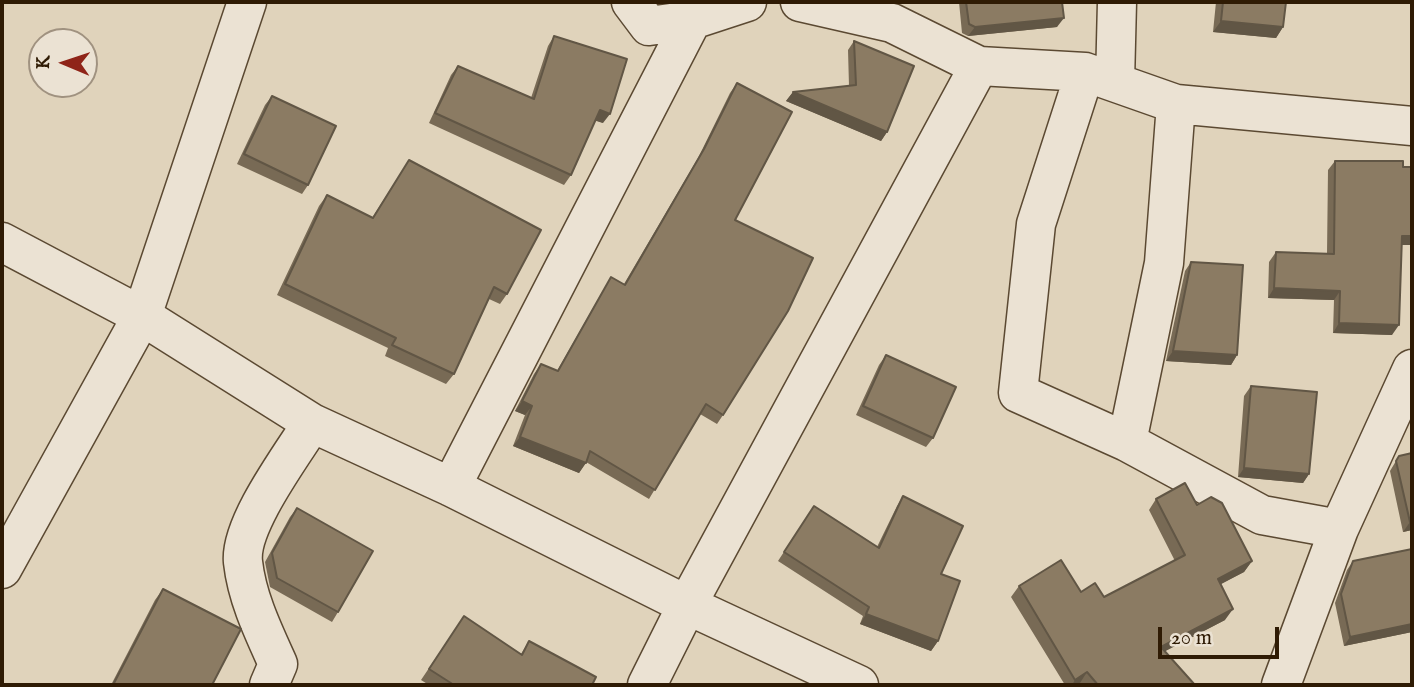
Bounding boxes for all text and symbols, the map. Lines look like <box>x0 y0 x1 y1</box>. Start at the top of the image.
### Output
north arrow <box>28 28 98 98</box>
text: K <box>32 55 56 70</box>
scale bar <box>1162 614 1283 658</box>
text: 20 m <box>1171 625 1212 652</box>

